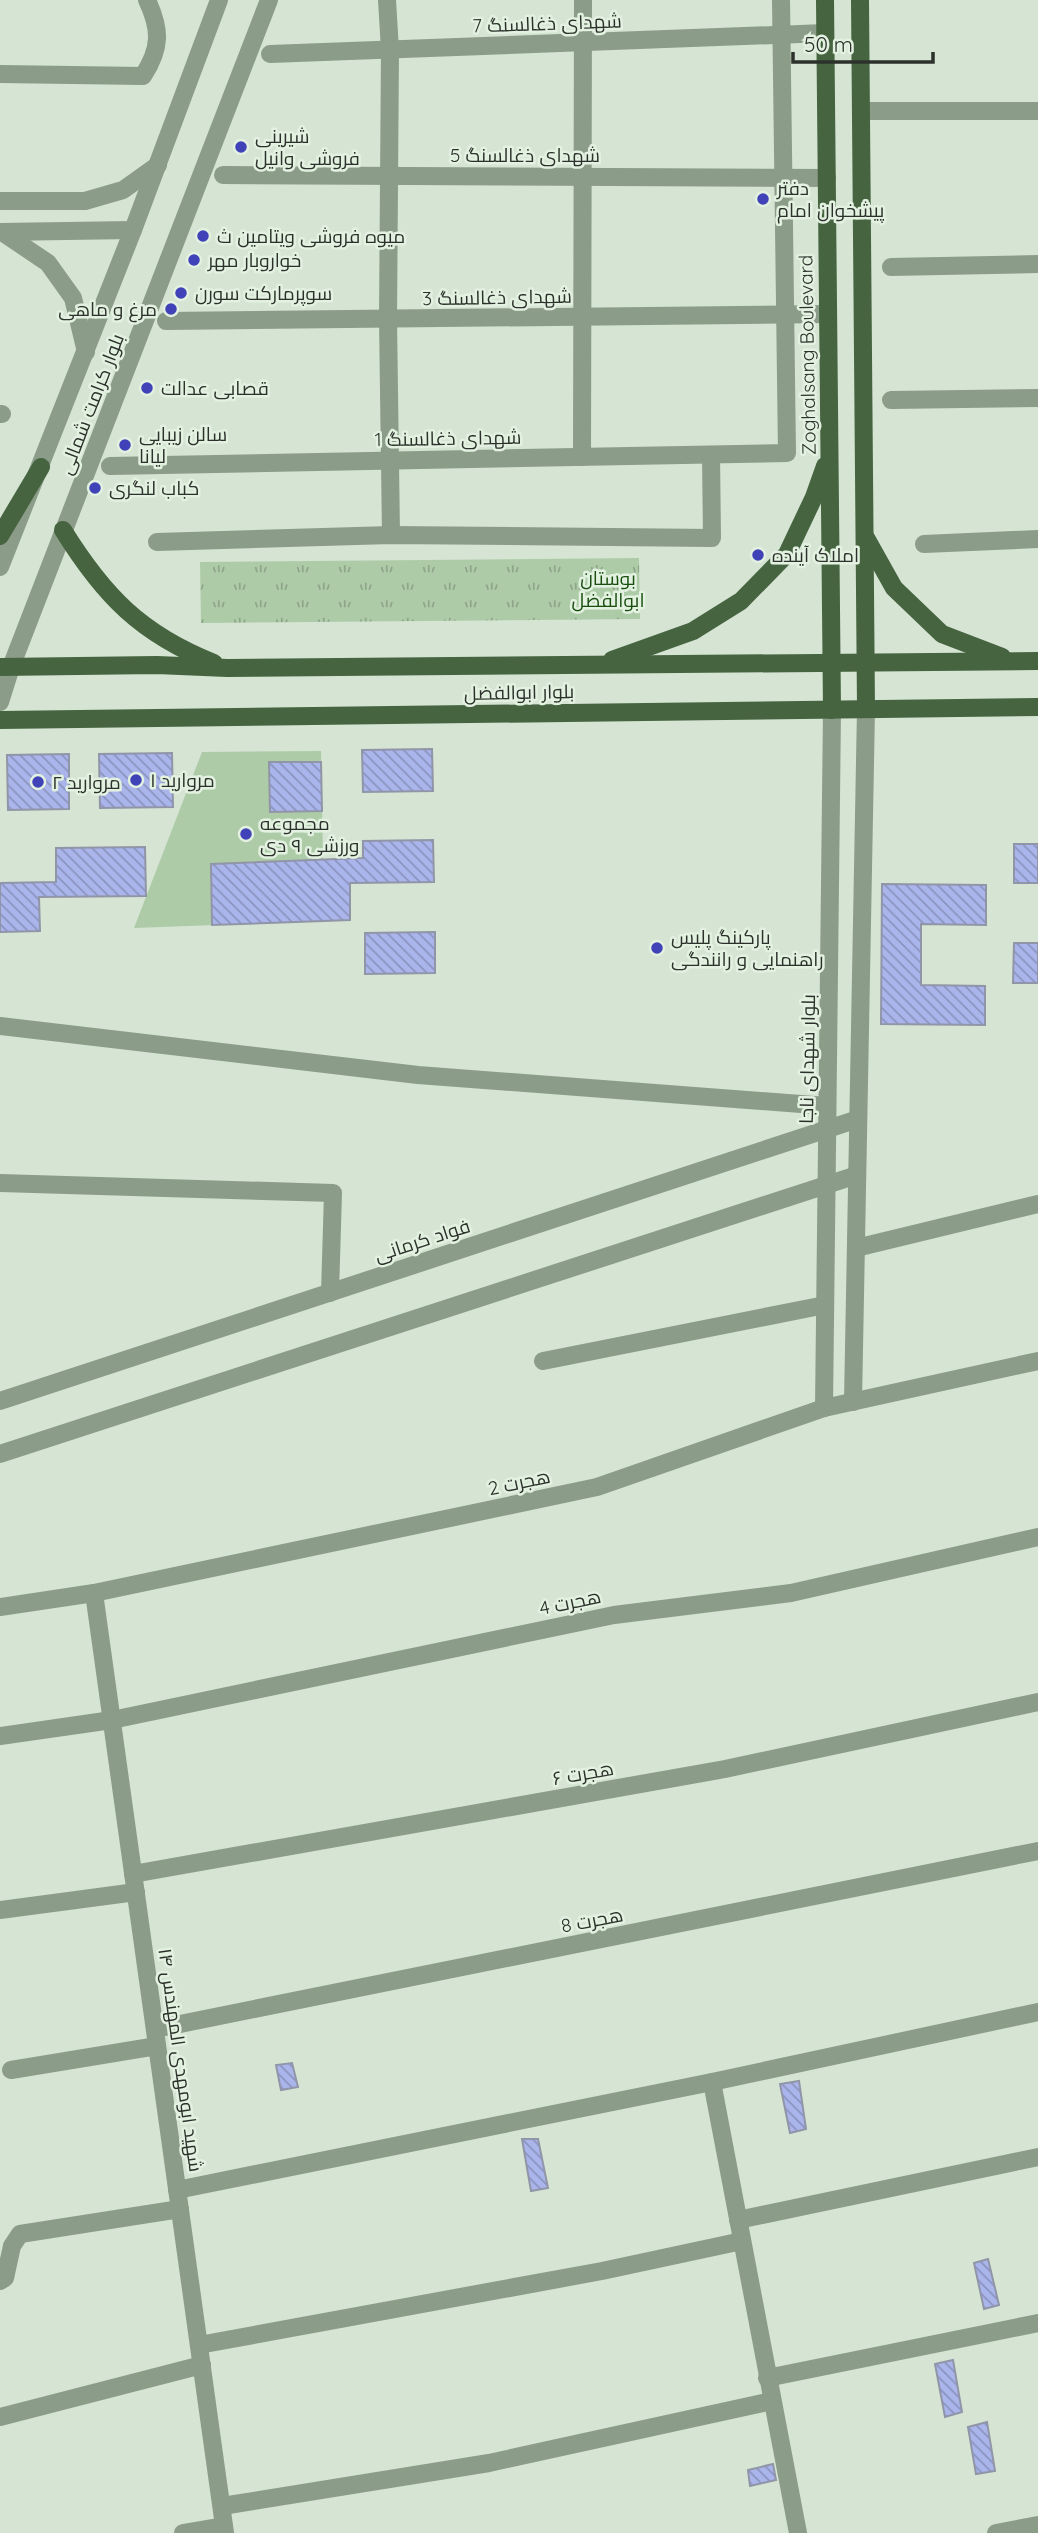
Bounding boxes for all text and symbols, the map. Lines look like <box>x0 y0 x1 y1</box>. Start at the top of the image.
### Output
street label: شهدای ذغالسنگ 7 <box>472 8 622 38</box>
scale bar <box>793 21 933 65</box>
text: 50 m <box>804 31 853 57</box>
place label: شیرینی فروشی وانیل <box>255 124 360 170</box>
marker: شیرینی فروشی وانیل <box>233 139 249 155</box>
street label: شهدای ذغالسنگ 5 <box>450 143 600 167</box>
place label: دفتر پیشخوان امام <box>776 176 884 224</box>
marker: دفتر پیشخوان امام <box>755 191 771 207</box>
place label: میوه فروشی ویتامین ث <box>217 224 405 248</box>
marker: میوه فروشی ویتامین ث <box>195 228 211 244</box>
place label: خواروبار مهر <box>207 248 301 272</box>
marker: خواروبار مهر <box>186 252 202 268</box>
street label: Zoghalsang Boulevard <box>793 255 821 455</box>
place label: سوپرمارکت سورن <box>195 281 332 306</box>
street label: شهدای ذغالسنگ 3 <box>422 284 572 310</box>
marker: سوپرمارکت سورن <box>173 285 189 301</box>
place label: مرغ و ماهی <box>58 297 157 323</box>
marker: مرغ و ماهی <box>163 301 179 317</box>
street label: بلوار کرامت شمالی <box>53 330 129 478</box>
place label: قصابی عدالت <box>161 376 269 400</box>
marker: قصابی عدالت <box>139 380 155 396</box>
place label: سالن زیبایی لیانا <box>139 422 227 468</box>
street label: شهدای ذغالسنگ 1 <box>374 425 522 451</box>
marker: سالن زیبایی لیانا <box>117 437 133 453</box>
place label: کباب لنگری <box>109 476 199 500</box>
marker: کباب لنگری <box>87 480 103 496</box>
place label: املاک آینده <box>772 543 859 567</box>
marker: املاک آینده <box>750 547 766 563</box>
park label: بوستان ابوالفضل <box>571 566 645 612</box>
street label: بلوار ابوالفضل <box>464 679 574 705</box>
place label: مروارید ۱ <box>150 768 215 792</box>
place label: مروارید ۲ <box>52 770 121 794</box>
marker: مروارید ۱ <box>128 772 144 788</box>
marker: مروارید ۲ <box>30 774 46 790</box>
place label: مجموعه ورزشی ۹ دی <box>260 811 359 857</box>
marker: مجموعه ورزشی ۹ دی <box>238 826 254 842</box>
place label: پارکینگ پلیس راهنمایی و رانندگی <box>671 925 823 971</box>
marker: پارکینگ پلیس راهنمایی و رانندگی <box>649 940 665 956</box>
street label: بلوار شهدای ناجا <box>794 994 820 1124</box>
street label: فواد کرمانی <box>371 1213 473 1267</box>
street label: هجرت 2 <box>486 1464 552 1500</box>
street label: هجرت 4 <box>537 1584 603 1620</box>
street label: هجرت ۶ <box>551 1756 615 1790</box>
street label: هجرت 8 <box>559 1902 625 1938</box>
street label: شهید ابومهدی المهندس ۱۴ <box>153 1947 209 2173</box>

